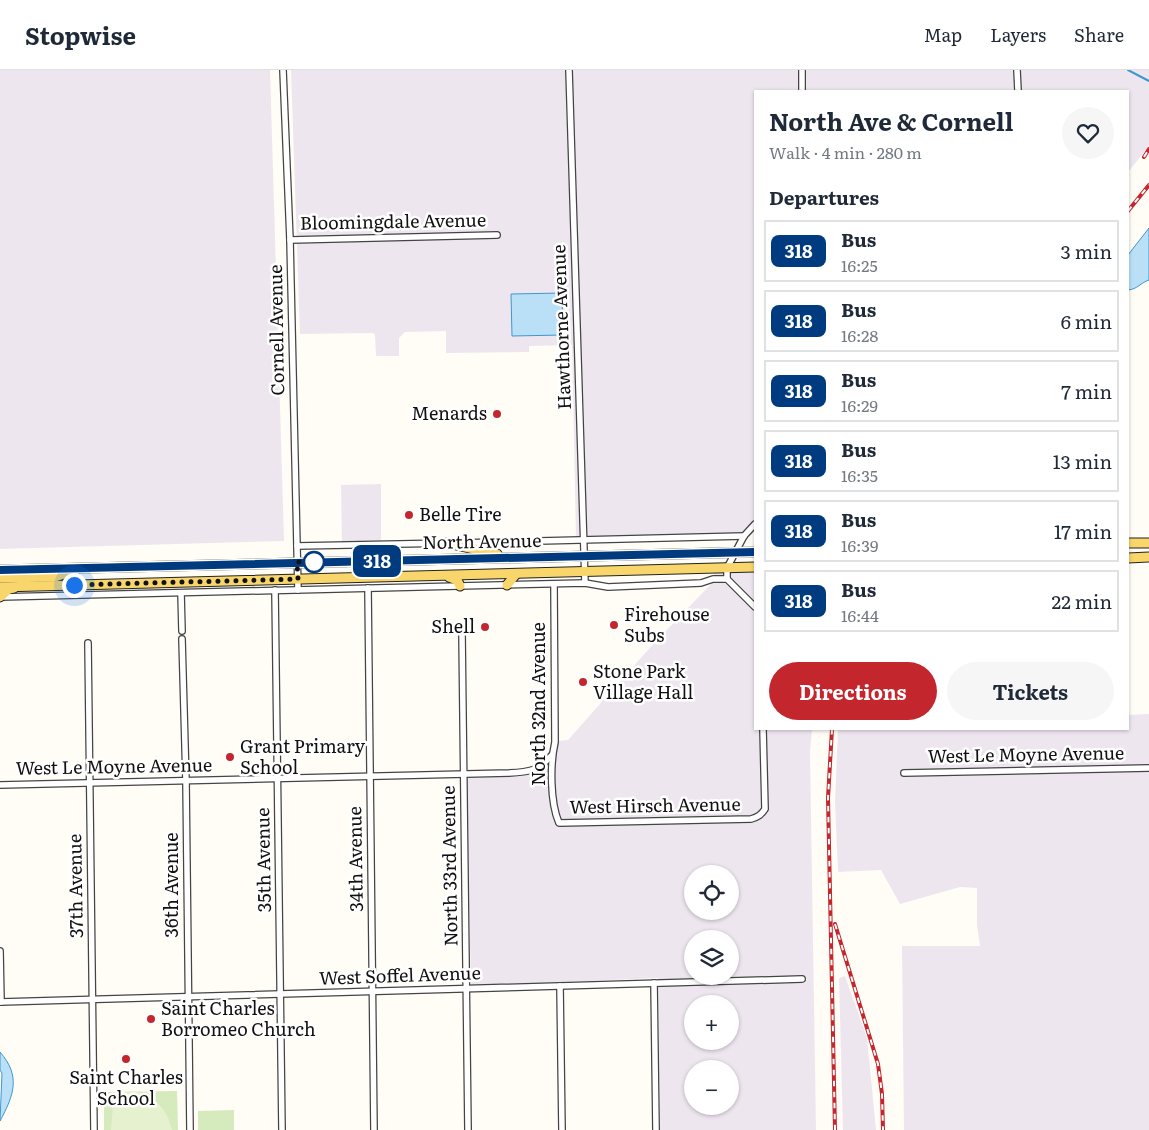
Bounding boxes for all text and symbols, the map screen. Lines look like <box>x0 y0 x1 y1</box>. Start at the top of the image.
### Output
text: Stopwise <box>25 17 136 52</box>
text: Map <box>924 21 962 48</box>
text: Layers <box>990 21 1046 48</box>
text: Share <box>1074 21 1124 48</box>
text: North Ave & Cornell <box>769 103 1013 138</box>
button: heart <box>1062 107 1114 159</box>
text: Walk · 4 min · 280 m <box>769 140 922 164</box>
text: Departures <box>769 183 879 211</box>
street label: Bloomingdale Avenue <box>300 205 486 236</box>
text: Bus <box>841 225 876 253</box>
text: 318 <box>784 237 813 264</box>
text: 3 min <box>1061 237 1112 265</box>
street label: Hawthorne Avenue <box>544 244 577 410</box>
text: 16:25 <box>841 253 878 277</box>
street label: Cornell Avenue <box>261 264 290 396</box>
text: Bus <box>841 295 876 323</box>
text: 318 <box>784 307 813 334</box>
text: 6 min <box>1061 307 1112 335</box>
text: 16:28 <box>841 323 878 347</box>
text: Bus <box>841 365 876 393</box>
text: 318 <box>784 377 813 404</box>
text: 7 min <box>1061 377 1112 405</box>
text: 16:29 <box>841 393 878 417</box>
place label: Menards <box>411 399 487 426</box>
marker: Menards <box>491 408 503 420</box>
text: Bus <box>841 435 876 463</box>
text: 318 <box>784 447 813 474</box>
text: 13 min <box>1053 447 1112 475</box>
text: 16:35 <box>841 463 878 487</box>
place label: Belle Tire <box>419 500 502 527</box>
text: Bus <box>841 505 876 533</box>
marker: Belle Tire <box>403 509 415 521</box>
text: 318 <box>784 517 813 544</box>
text: 17 min <box>1054 517 1112 545</box>
street label: North Avenue <box>422 526 542 555</box>
text: 16:39 <box>841 533 878 557</box>
line badge: 318 <box>348 545 406 577</box>
text: 318 <box>363 547 391 574</box>
unlabelled marker <box>303 551 325 573</box>
your location <box>62 573 87 598</box>
text: Bus <box>841 575 876 603</box>
text: 318 <box>784 587 813 614</box>
text: 22 min <box>1052 587 1112 615</box>
place label: Firehouse Subs <box>624 600 710 648</box>
text: 16:44 <box>841 603 879 627</box>
place label: Shell <box>431 612 475 639</box>
marker: Firehouse Subs <box>608 619 620 631</box>
marker: Shell <box>479 621 491 633</box>
street label: North 32nd Avenue <box>524 622 551 786</box>
place label: Stone Park Village Hall <box>593 657 693 705</box>
button: Directions <box>769 662 937 720</box>
button: Tickets <box>947 662 1114 720</box>
marker: Stone Park Village Hall <box>577 676 589 688</box>
place label: Grant Primary School <box>240 732 366 780</box>
street label: West Le Moyne Avenue <box>927 738 1125 769</box>
street label: West Le Moyne Avenue <box>15 750 213 781</box>
marker: Grant Primary School <box>224 751 236 763</box>
street label: North 33rd Avenue <box>434 785 463 947</box>
street label: West Hirsch Avenue <box>569 790 741 819</box>
street label: 34th Avenue <box>340 806 369 912</box>
street label: 35th Avenue <box>248 807 277 913</box>
street label: 36th Avenue <box>157 832 184 938</box>
street label: 37th Avenue <box>60 834 89 938</box>
map controls <box>684 865 739 1115</box>
button: locate <box>684 865 739 920</box>
button: layers <box>684 930 739 985</box>
street label: West Soffel Avenue <box>319 958 481 991</box>
place label: Saint Charles Borromeo Church <box>161 994 316 1042</box>
button: + <box>684 995 739 1050</box>
marker: Saint Charles Borromeo Church <box>145 1013 157 1025</box>
marker: Saint Charles School <box>120 1053 132 1065</box>
button: − <box>684 1060 739 1115</box>
place label: Saint Charles School <box>69 1063 183 1111</box>

